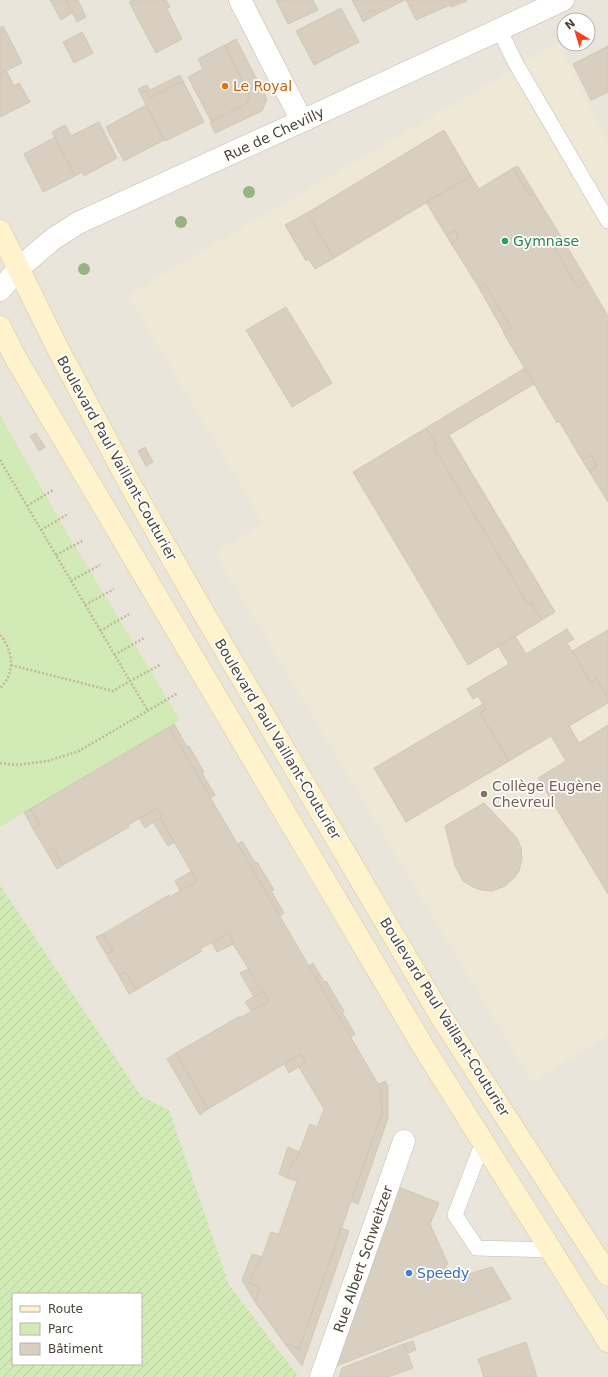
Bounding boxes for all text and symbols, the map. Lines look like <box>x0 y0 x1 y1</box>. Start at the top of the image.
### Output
north arrow <box>556 12 596 52</box>
text: N <box>563 17 578 32</box>
place label: Le Royal <box>233 78 292 94</box>
marker: Le Royal <box>220 81 230 91</box>
street label: Rue de Chevilly <box>221 104 327 164</box>
place label: Gymnase <box>513 233 579 249</box>
marker: Gymnase <box>500 236 510 246</box>
street label: Boulevard Paul Vaillant-Couturier <box>54 353 180 563</box>
street label: Boulevard Paul Vaillant-Couturier <box>212 636 345 842</box>
place label: Collège Eugène Chevreul <box>492 778 601 810</box>
marker: Collège Eugène Chevreul <box>479 789 489 799</box>
street label: Boulevard Paul Vaillant-Couturier <box>377 915 513 1119</box>
street label: Rue Albert Schweitzer <box>330 1183 396 1335</box>
place label: Speedy <box>417 1265 469 1281</box>
marker: Speedy <box>404 1268 414 1278</box>
legend <box>12 1293 142 1365</box>
text: Route <box>48 1302 83 1316</box>
text: Parc <box>48 1322 73 1336</box>
text: Bâtiment <box>48 1342 103 1356</box>

